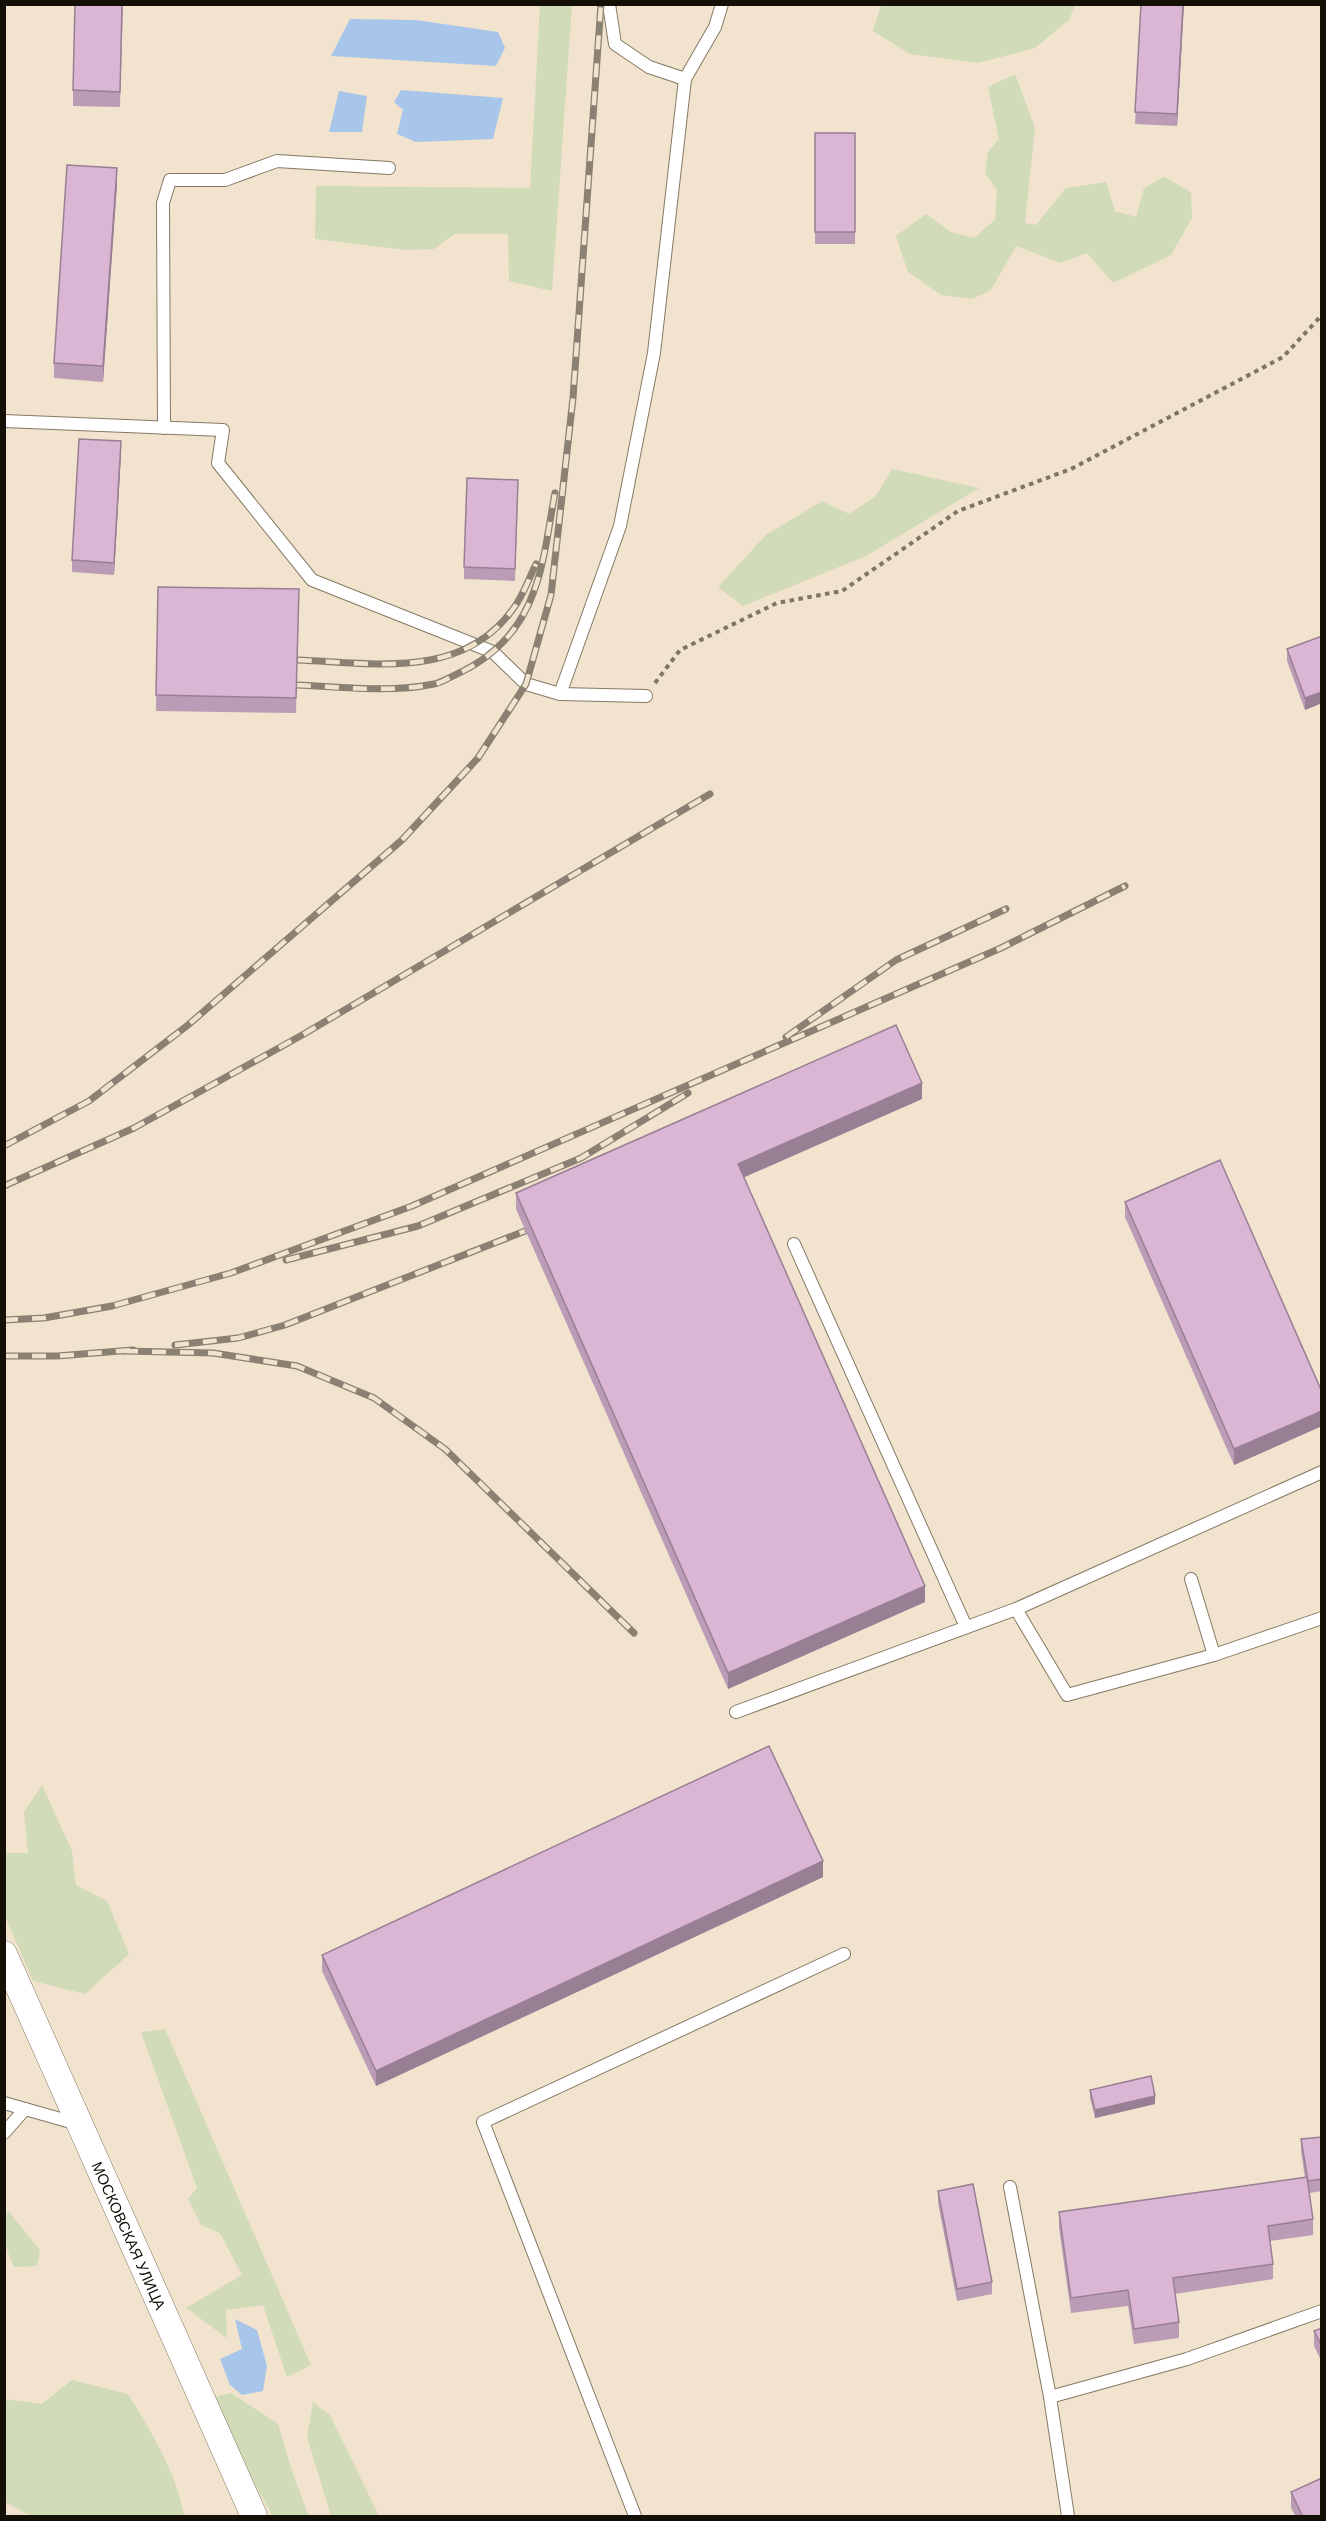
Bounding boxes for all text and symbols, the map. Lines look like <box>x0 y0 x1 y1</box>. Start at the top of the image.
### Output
street label: МОСКОВСКАЯ УЛИЦА <box>89 2159 170 2312</box>

